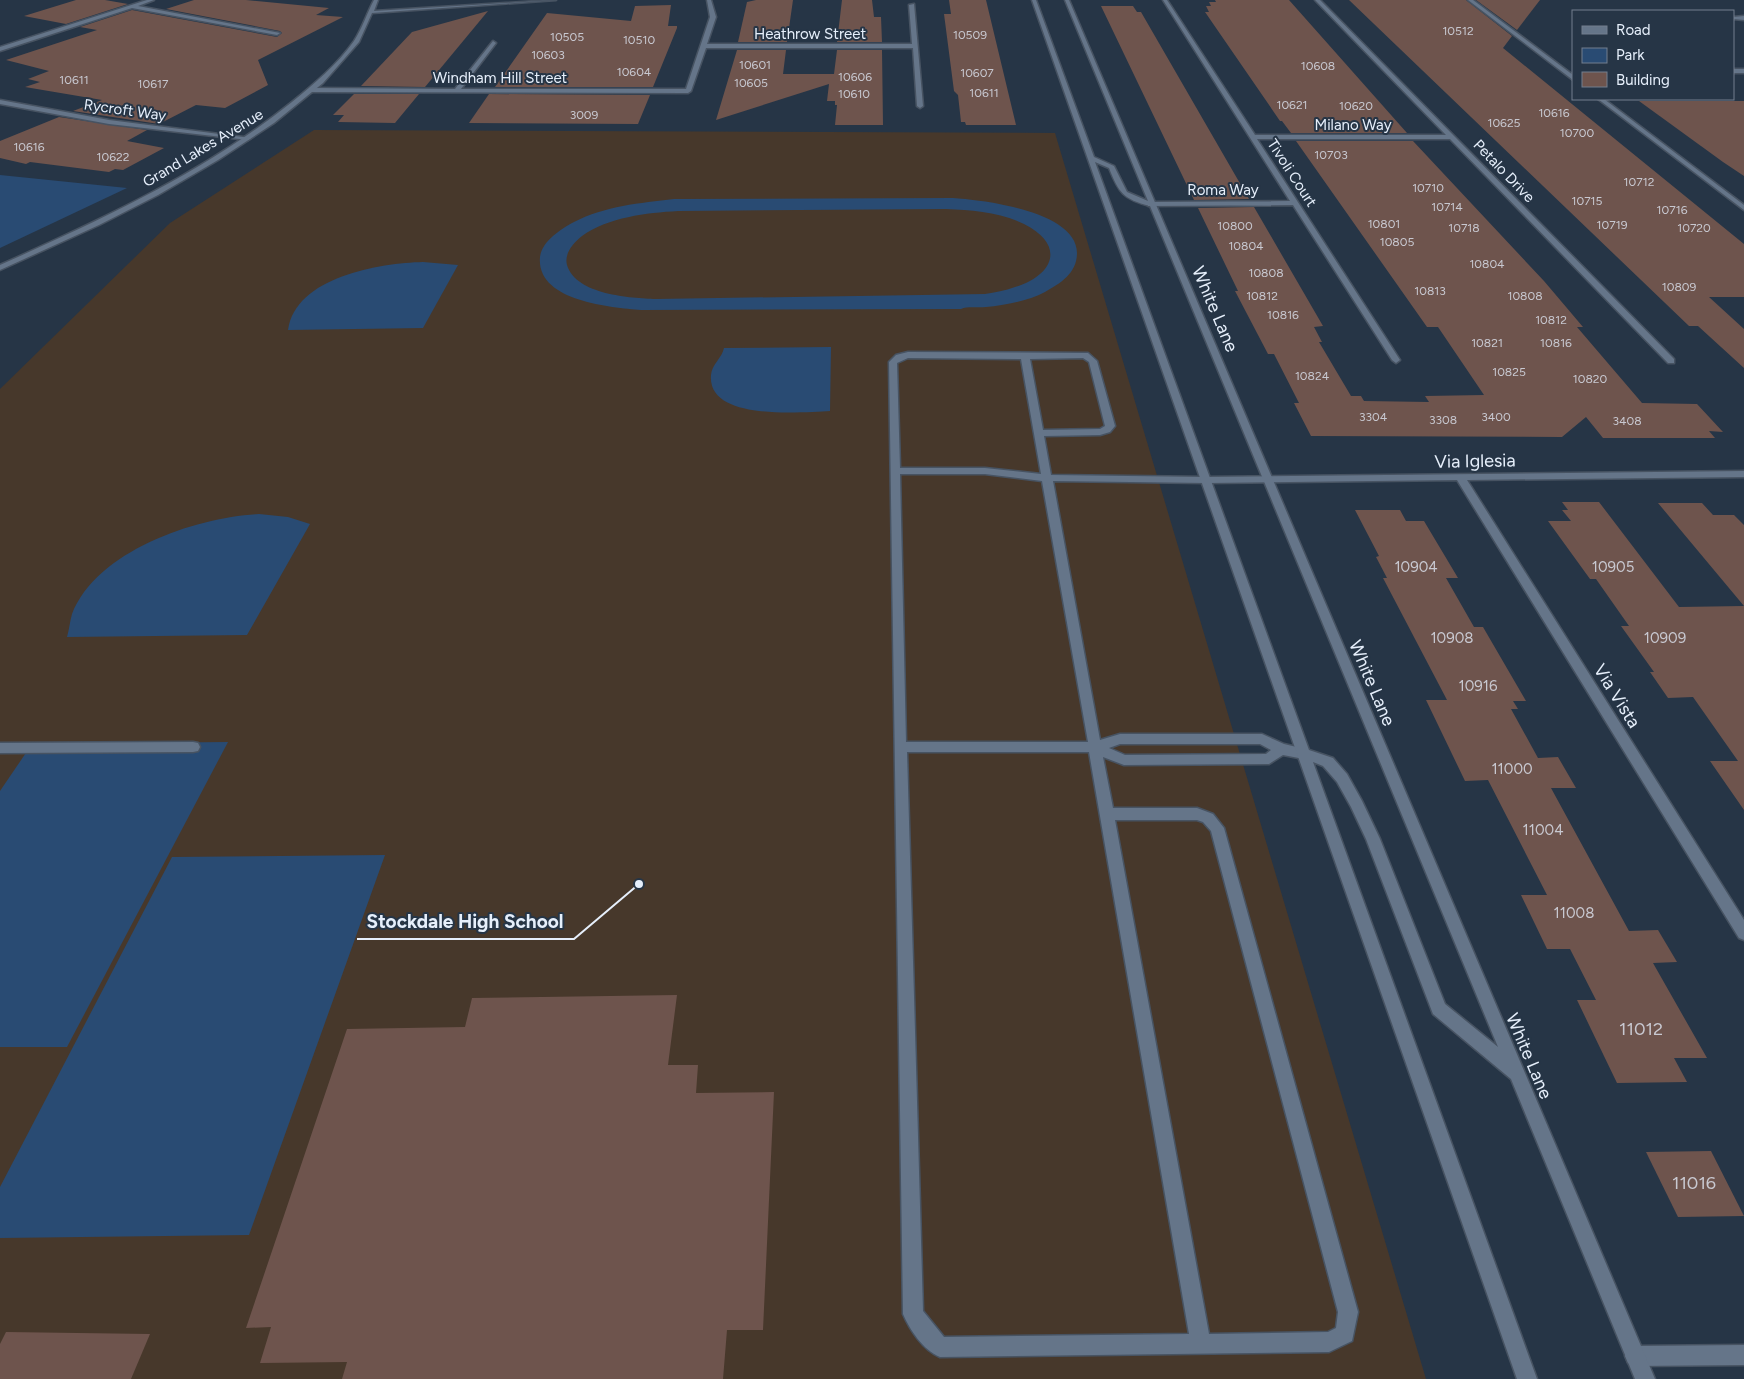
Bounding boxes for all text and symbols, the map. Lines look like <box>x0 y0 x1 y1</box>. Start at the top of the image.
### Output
legend <box>1572 10 1734 100</box>
text: Road <box>1616 21 1651 39</box>
house number: 10512 <box>1442 24 1474 38</box>
street label: Heathrow Street <box>754 25 866 43</box>
house number: 10509 <box>953 28 987 42</box>
house number: 10505 <box>550 30 584 44</box>
house number: 10510 <box>623 33 655 47</box>
text: Park <box>1616 46 1645 64</box>
house number: 10603 <box>531 48 565 62</box>
house number: 10601 <box>739 58 771 72</box>
house number: 10608 <box>1301 59 1335 73</box>
house number: 10604 <box>617 65 652 79</box>
house number: 10607 <box>960 66 994 80</box>
street label: Windham Hill Street <box>433 69 568 87</box>
house number: 10606 <box>838 70 872 84</box>
text: Building <box>1616 71 1670 89</box>
house number: 10611 <box>59 73 89 87</box>
house number: 10605 <box>734 76 768 90</box>
house number: 10617 <box>138 77 169 91</box>
house number: 10611 <box>969 86 999 100</box>
house number: 10610 <box>838 87 870 101</box>
street label: Rycroft Way <box>83 95 167 125</box>
house number: 10621 <box>1276 98 1308 112</box>
house number: 10620 <box>1339 99 1373 113</box>
street label: Grand Lakes Avenue <box>140 105 266 191</box>
house number: 10616 <box>1538 106 1570 120</box>
house number: 3009 <box>570 108 599 122</box>
street label: Milano Way <box>1314 116 1392 134</box>
house number: 10625 <box>1487 116 1521 130</box>
house number: 10700 <box>1560 126 1595 140</box>
street label: Tivoli Court <box>1263 136 1321 211</box>
street label: Petalo Drive <box>1470 136 1538 206</box>
house number: 10616 <box>13 140 45 154</box>
house number: 10703 <box>1314 148 1348 162</box>
house number: 10622 <box>97 150 129 164</box>
house number: 10712 <box>1624 175 1654 189</box>
street label: Roma Way <box>1187 181 1259 199</box>
house number: 10710 <box>1412 181 1444 195</box>
house number: 10715 <box>1572 194 1603 208</box>
house number: 10714 <box>1431 200 1463 214</box>
house number: 10716 <box>1657 203 1688 217</box>
house number: 10801 <box>1368 217 1400 231</box>
house number: 10719 <box>1597 218 1628 232</box>
house number: 10800 <box>1217 219 1253 233</box>
house number: 10718 <box>1448 221 1480 235</box>
house number: 10720 <box>1677 221 1711 235</box>
house number: 10805 <box>1380 235 1414 249</box>
house number: 10804 <box>1228 239 1264 253</box>
house number: 10804 <box>1469 257 1505 271</box>
street label: White Lane <box>1187 263 1243 355</box>
house number: 10808 <box>1248 266 1284 280</box>
house number: 10809 <box>1662 280 1696 294</box>
house number: 10813 <box>1414 284 1446 298</box>
house number: 10812 <box>1246 289 1278 303</box>
house number: 10808 <box>1507 289 1543 303</box>
house number: 10816 <box>1267 308 1299 322</box>
house number: 10812 <box>1535 313 1567 327</box>
house number: 10821 <box>1471 336 1503 350</box>
house number: 10816 <box>1540 336 1572 350</box>
house number: 10825 <box>1492 365 1526 379</box>
house number: 10824 <box>1295 369 1330 383</box>
house number: 10820 <box>1573 372 1608 386</box>
house number: 3304 <box>1359 410 1388 424</box>
house number: 3400 <box>1481 410 1511 424</box>
house number: 3308 <box>1429 413 1457 427</box>
house number: 3408 <box>1612 414 1642 428</box>
street label: Via Iglesia <box>1434 449 1516 473</box>
house number: 10904 <box>1394 558 1438 576</box>
house number: 10905 <box>1592 558 1634 576</box>
house number: 10908 <box>1430 629 1474 647</box>
house number: 10909 <box>1644 629 1686 647</box>
street label: White Lane <box>1344 637 1400 729</box>
street label: Via Vista <box>1589 660 1645 732</box>
house number: 10916 <box>1459 677 1498 695</box>
house number: 11000 <box>1491 760 1533 778</box>
house number: 11004 <box>1523 821 1563 839</box>
house number: 11008 <box>1554 904 1594 922</box>
callout: Stockdale High School <box>357 905 574 939</box>
text: Stockdale High School <box>367 910 563 933</box>
street label: White Lane <box>1501 1010 1557 1102</box>
house number: 11012 <box>1619 1018 1663 1040</box>
house number: 11016 <box>1672 1172 1716 1194</box>

